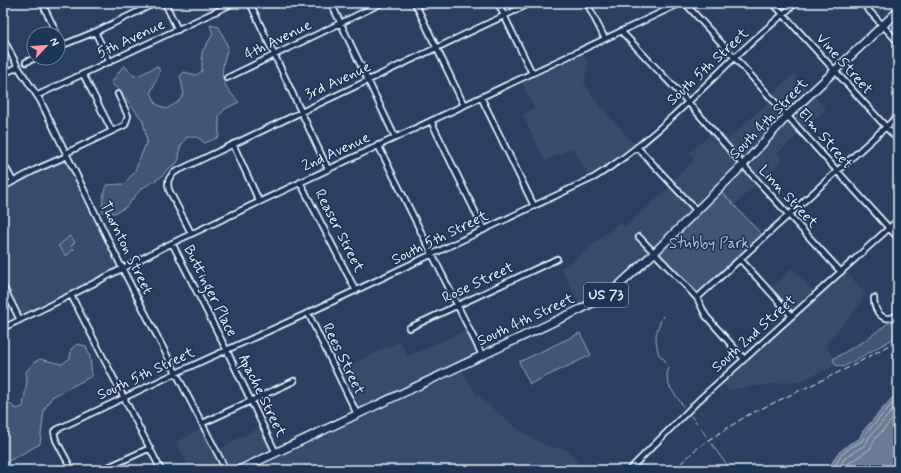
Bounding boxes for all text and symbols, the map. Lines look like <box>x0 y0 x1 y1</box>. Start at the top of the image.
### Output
street label: 5th Avenue <box>94 15 168 63</box>
street label: 4th Avenue <box>241 15 315 65</box>
street label: South 5th Street <box>663 24 753 110</box>
north arrow <box>26 26 66 66</box>
street label: Vine Street <box>811 29 877 99</box>
text: N <box>46 36 62 48</box>
street label: 3rd Avenue <box>302 57 374 105</box>
street label: South 4th Street <box>725 74 813 164</box>
street label: Elm Street <box>793 104 857 174</box>
street label: 2nd Avenue <box>299 128 373 176</box>
street label: Linn Street <box>754 161 823 233</box>
street label: Reaser Street <box>309 186 369 276</box>
street label: Thornton Street <box>95 198 157 298</box>
street label: South 5th Street <box>388 206 492 270</box>
park label: Stubby Park <box>669 234 749 254</box>
street label: Buttinger Place <box>177 242 242 341</box>
street label: Rose Street <box>439 258 517 308</box>
road number: US 73 <box>584 283 628 307</box>
street label: South 4th Street <box>474 289 578 351</box>
street label: South 2nd Street <box>708 291 800 377</box>
street label: Rees Street <box>317 320 369 398</box>
street label: South 5th Street <box>94 343 198 405</box>
street label: Apache Street <box>232 351 291 441</box>

